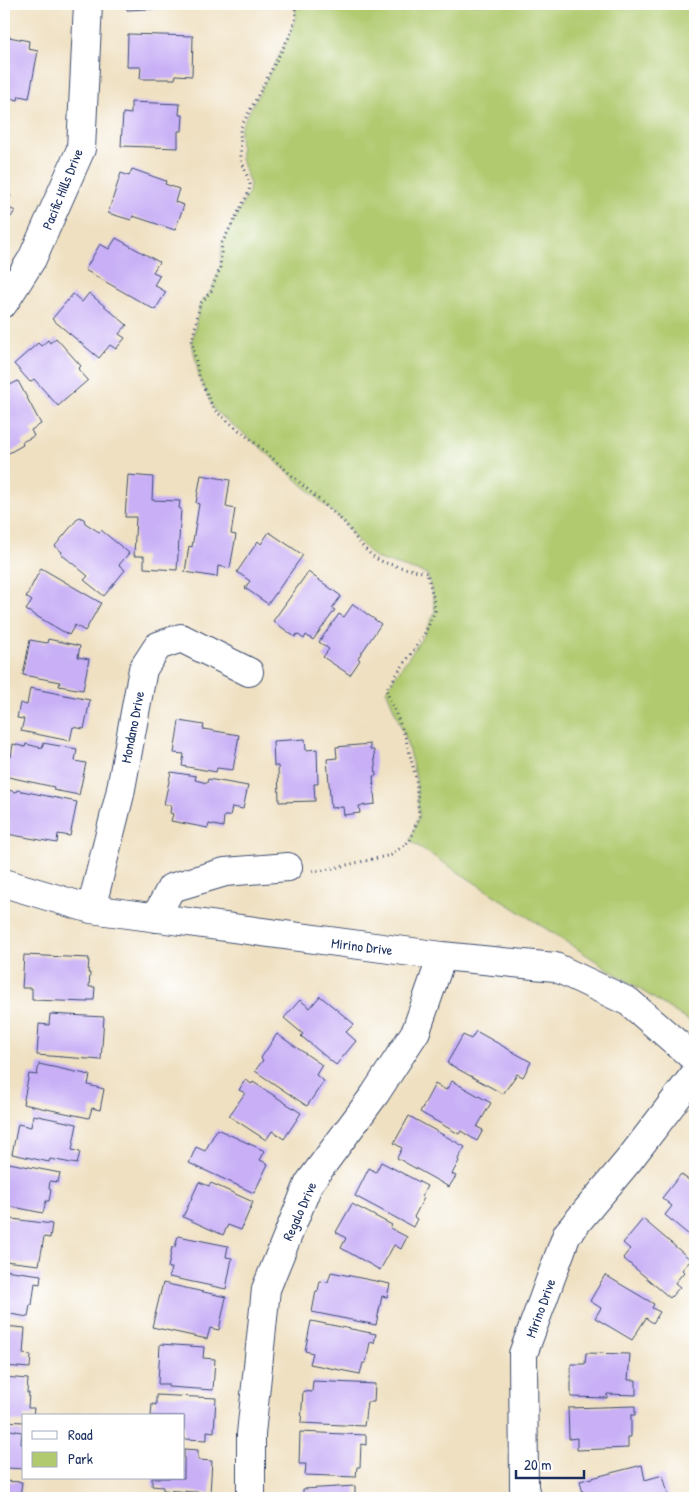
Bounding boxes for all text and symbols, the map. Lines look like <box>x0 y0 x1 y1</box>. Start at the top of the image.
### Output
street label: Pacific Hills Drive <box>37 145 87 232</box>
street label: Mondano Drive <box>116 689 148 765</box>
street label: Mirino Drive <box>330 933 394 959</box>
street label: Regalo Drive <box>278 1178 321 1244</box>
street label: Mirino Drive <box>521 1275 560 1340</box>
legend <box>22 1414 185 1480</box>
text: Road <box>68 1424 93 1445</box>
scale bar <box>516 1447 584 1479</box>
text: Park <box>68 1448 93 1469</box>
text: 20 m <box>524 1454 551 1475</box>

